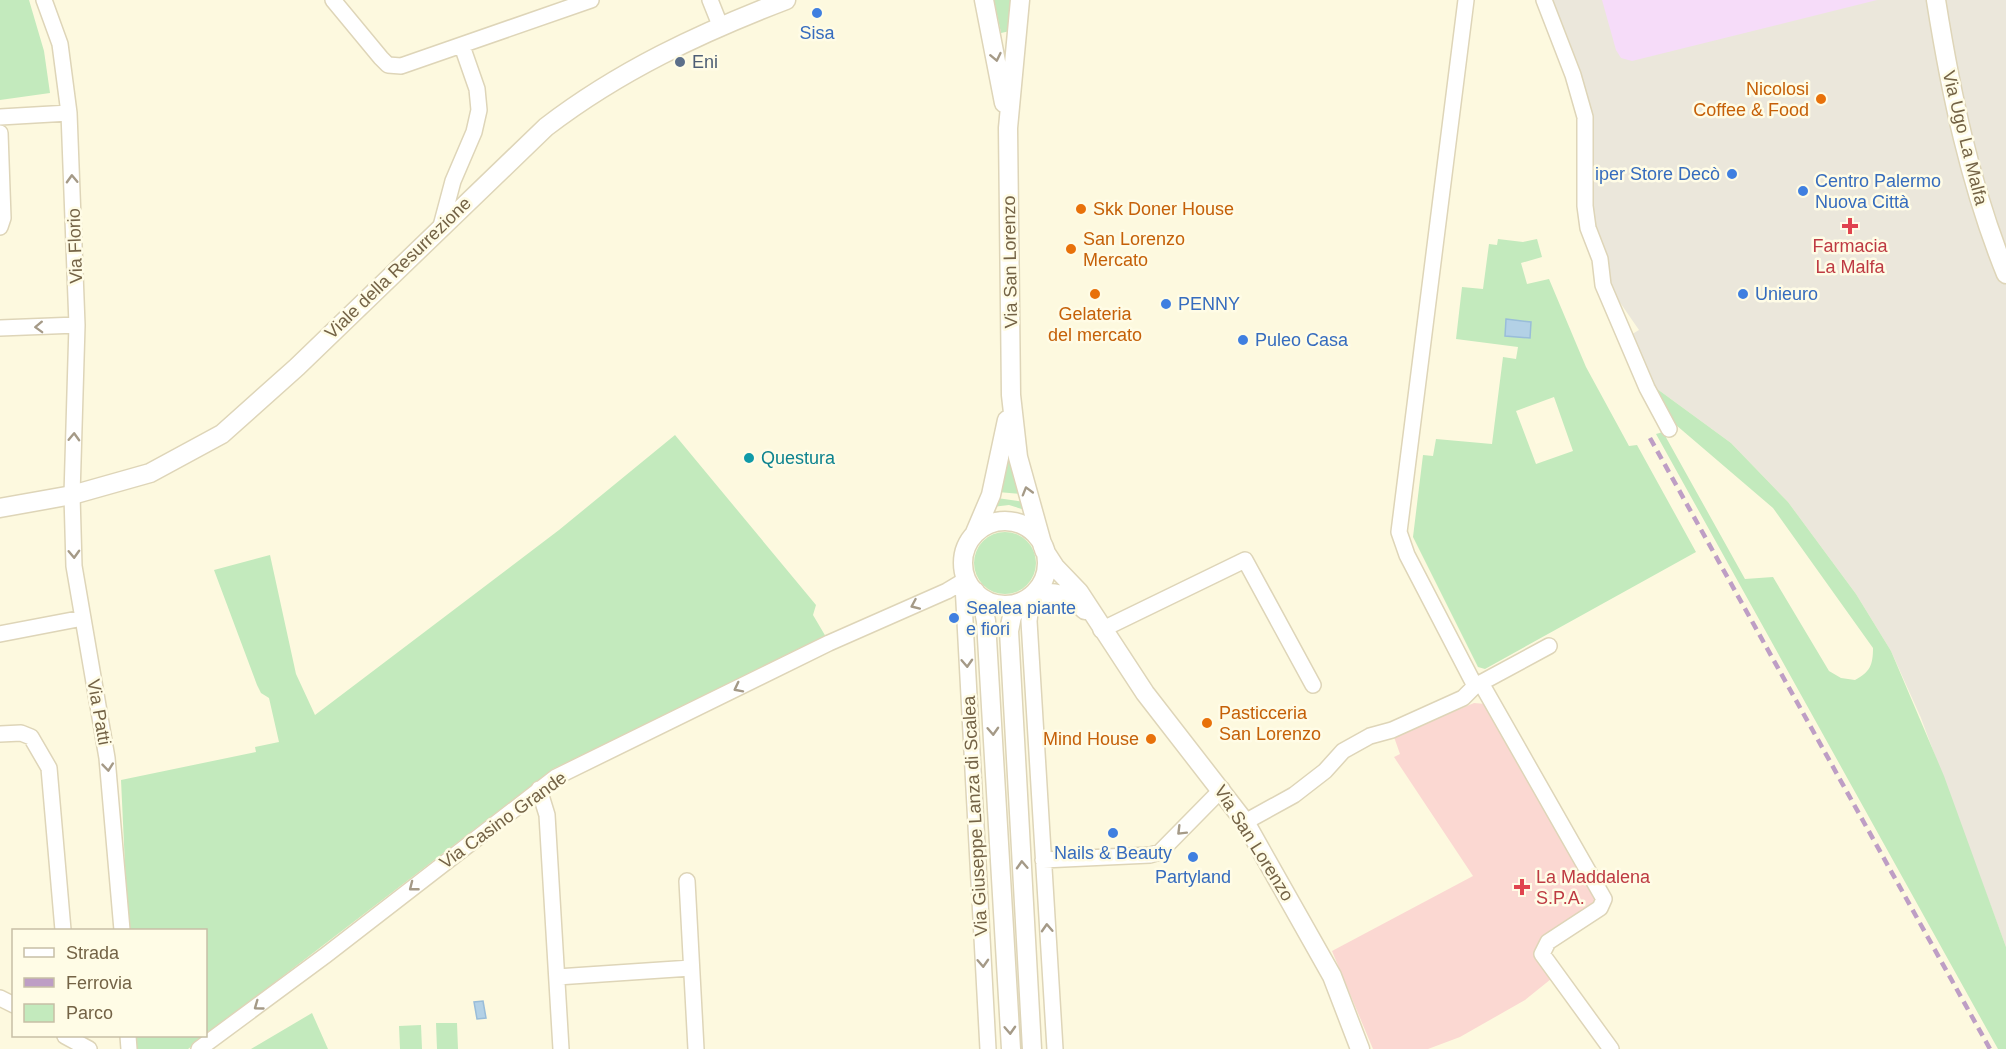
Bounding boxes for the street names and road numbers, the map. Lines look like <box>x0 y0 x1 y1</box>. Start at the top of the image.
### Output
street label: Via Ugo La Malfa <box>1939 69 1992 208</box>
street label: Viale della Resurrezione <box>321 193 475 343</box>
street label: Via San Lorenzo <box>999 195 1021 329</box>
street label: Via Florio <box>64 208 86 284</box>
street label: Via Patti <box>83 677 115 747</box>
street label: Via Giuseppe Lanza di Scalea <box>959 694 991 937</box>
street label: Via Casino Grande <box>436 767 570 873</box>
street label: Via San Lorenzo <box>1210 781 1298 905</box>

